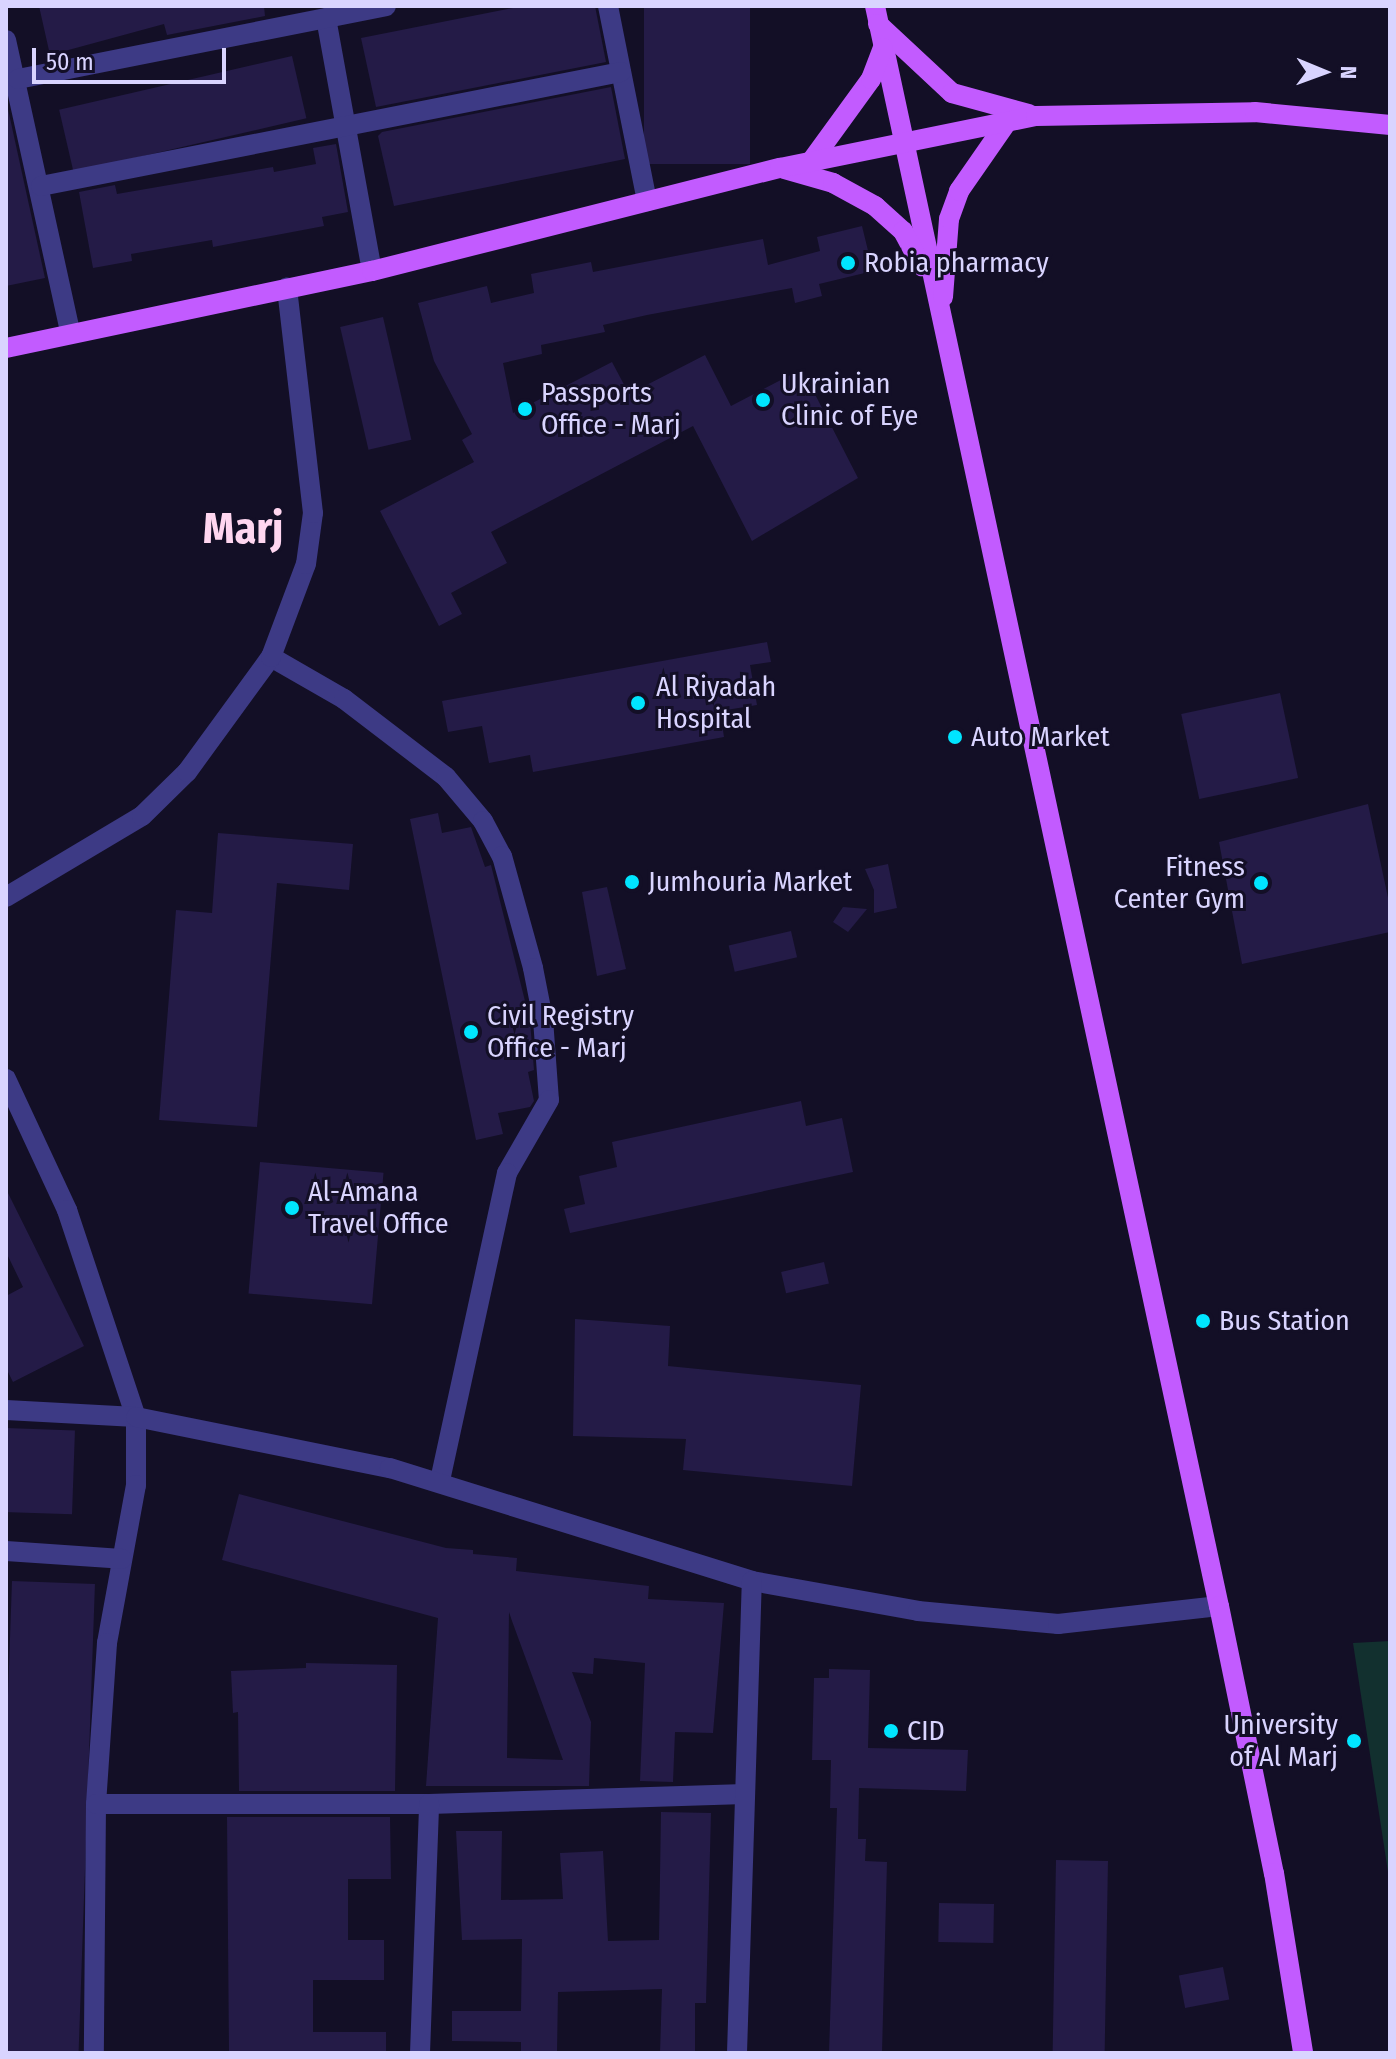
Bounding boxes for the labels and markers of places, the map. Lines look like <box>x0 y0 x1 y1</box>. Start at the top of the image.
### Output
place label: Robia pharmacy <box>864 246 1049 280</box>
marker: Robia pharmacy <box>839 254 857 272</box>
place label: Ukrainian Clinic of Eye <box>781 367 918 433</box>
place label: Passports Office - Marj <box>541 376 681 442</box>
marker: Ukrainian Clinic of Eye <box>752 389 774 411</box>
marker: Passports Office - Marj <box>516 400 534 418</box>
place label: Al Riyadah Hospital <box>656 670 776 736</box>
marker: Al Riyadah Hospital <box>627 692 649 714</box>
place label: Auto Market <box>971 720 1110 754</box>
marker: Auto Market <box>946 728 964 746</box>
place label: Fitness Center Gym <box>1114 850 1245 916</box>
place label: Jumhouria Market <box>648 865 852 899</box>
marker: Jumhouria Market <box>623 873 641 891</box>
marker: Fitness Center Gym <box>1252 874 1270 892</box>
place label: Civil Registry Office - Marj <box>487 999 634 1065</box>
marker: Civil Registry Office - Marj <box>462 1023 480 1041</box>
place label: Al-Amana Travel Office <box>308 1175 449 1241</box>
marker: Al-Amana Travel Office <box>283 1199 301 1217</box>
place label: Bus Station <box>1219 1304 1350 1338</box>
marker: Bus Station <box>1194 1312 1212 1330</box>
place label: University of Al Marj <box>1224 1708 1338 1774</box>
place label: CID <box>907 1714 945 1748</box>
marker: CID <box>882 1722 900 1740</box>
marker: University of Al Marj <box>1345 1732 1363 1750</box>

